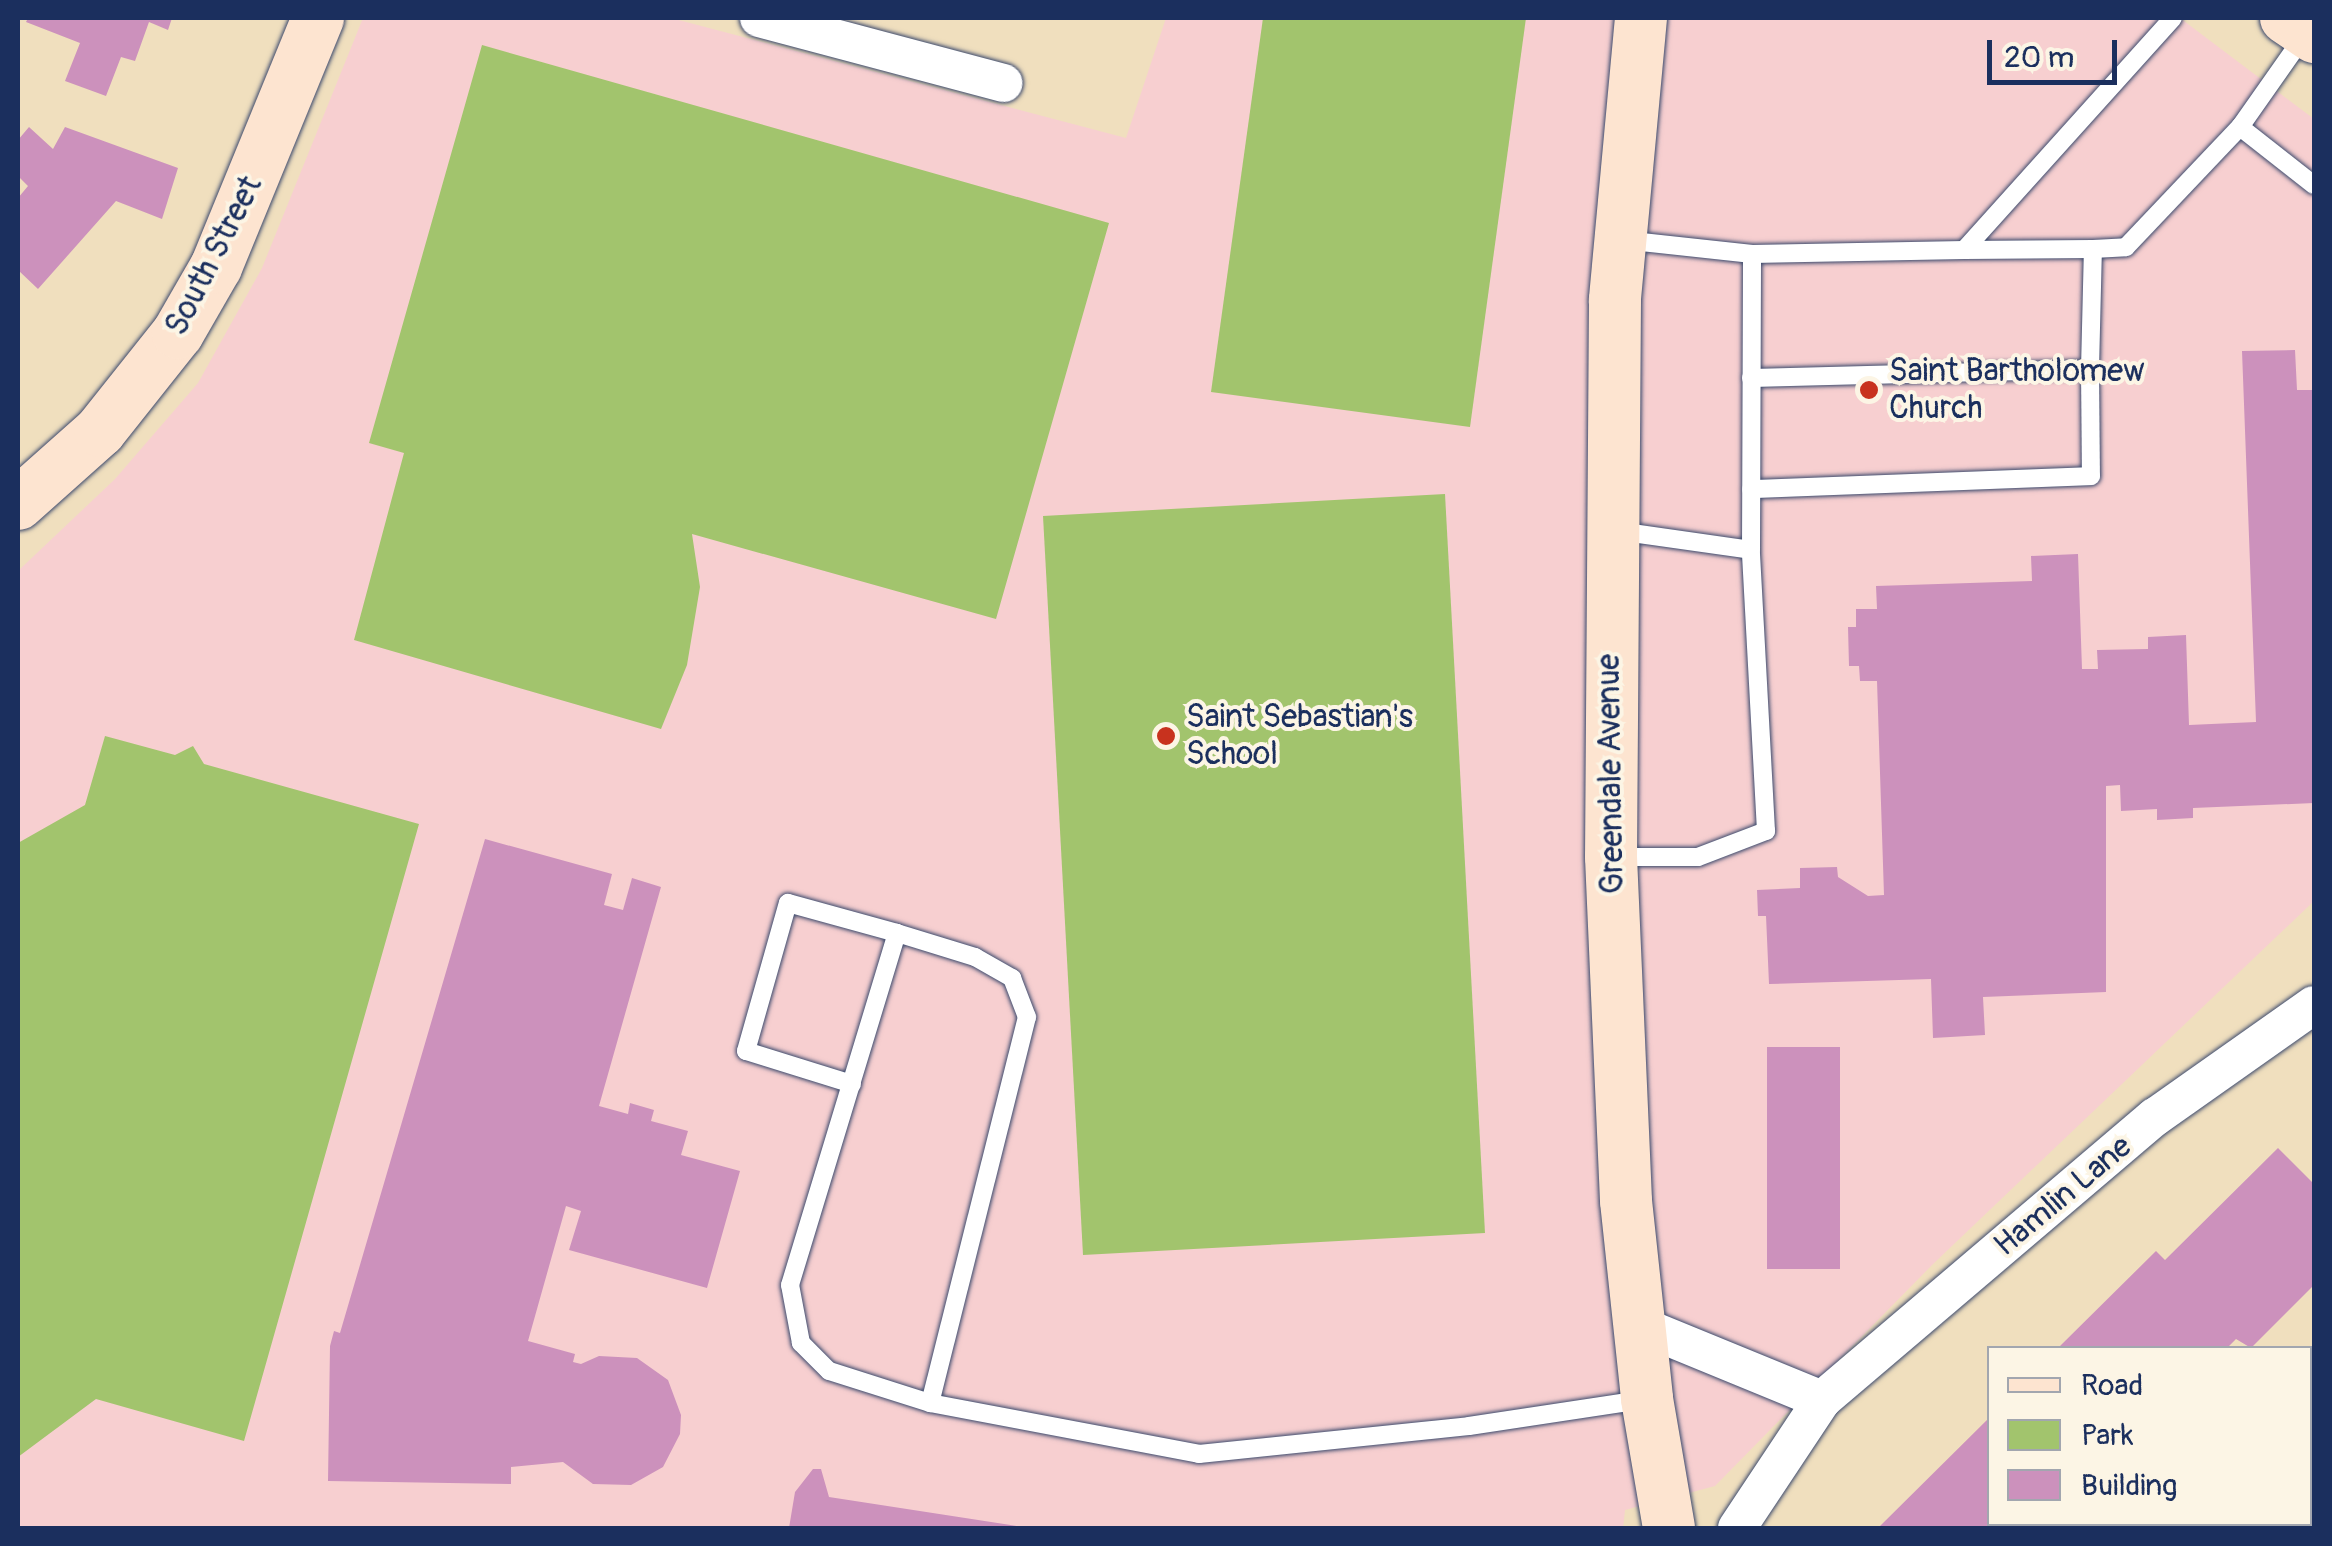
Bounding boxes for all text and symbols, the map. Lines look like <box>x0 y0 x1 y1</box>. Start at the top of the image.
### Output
scale bar <box>1992 20 2122 82</box>
text: 20 m <box>2004 39 2074 76</box>
street label: South Street <box>157 170 271 342</box>
place label: Saint Bartholomew Church <box>1889 353 2145 428</box>
marker: Saint Bartholomew Church <box>1858 379 1880 401</box>
street label: Greendale Avenue <box>1590 654 1632 894</box>
place label: Saint Sebastian's School <box>1186 699 1413 774</box>
marker: Saint Sebastian's School <box>1155 725 1177 747</box>
street label: Hamlin Lane <box>1987 1127 2139 1265</box>
legend <box>1987 1346 2312 1526</box>
text: Road <box>2081 1367 2143 1404</box>
text: Park <box>2081 1417 2134 1454</box>
text: Building <box>2081 1467 2177 1504</box>

